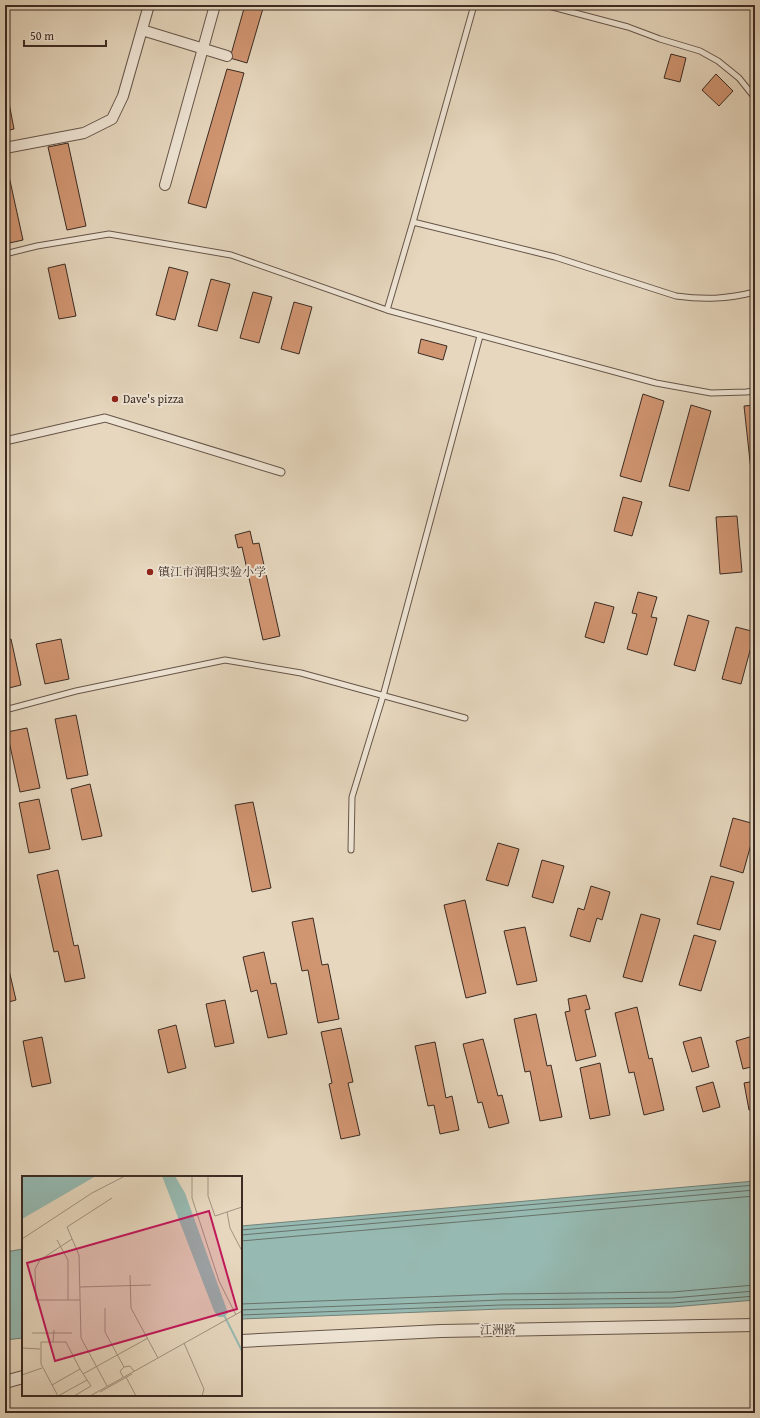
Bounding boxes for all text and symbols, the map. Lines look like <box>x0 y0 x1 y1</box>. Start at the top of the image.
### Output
scale bar <box>24 22 106 48</box>
text: 50 m <box>30 27 54 44</box>
place label: Dave's pizza <box>123 390 184 407</box>
marker: Dave's pizza <box>110 394 120 404</box>
place label: 镇江市润阳实验小学 <box>158 563 266 580</box>
marker: 镇江市润阳实验小学 <box>145 567 155 577</box>
inset map <box>22 1176 242 1396</box>
street label: 江洲路 <box>480 1321 516 1338</box>

